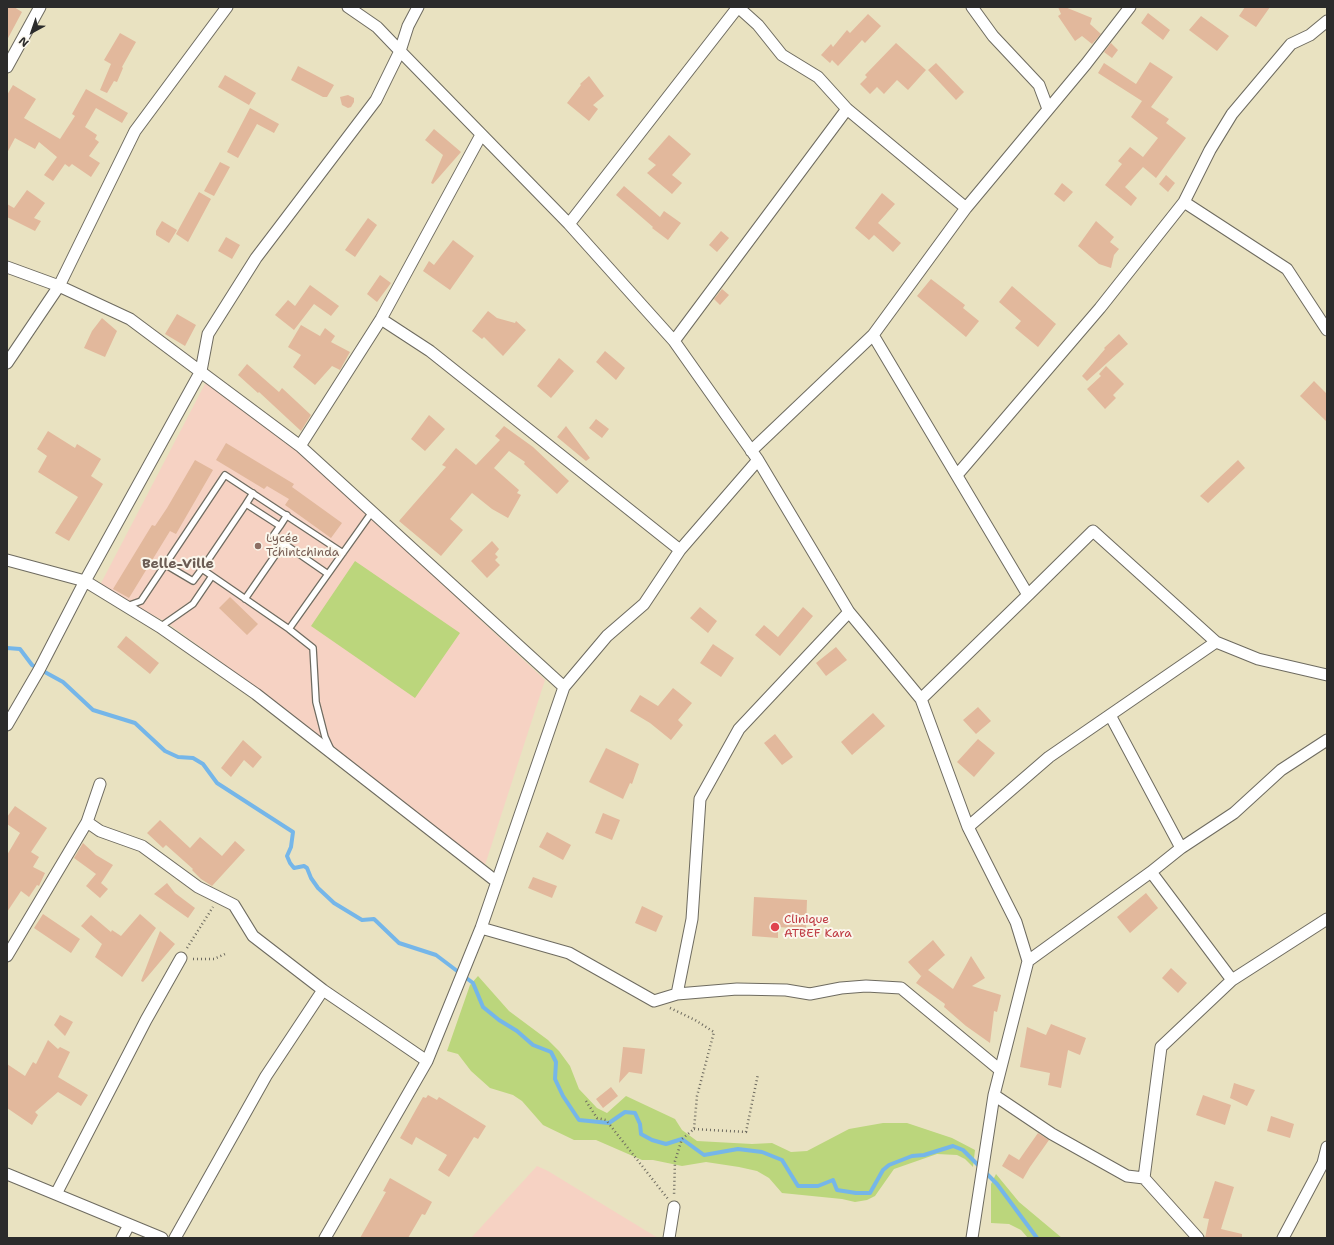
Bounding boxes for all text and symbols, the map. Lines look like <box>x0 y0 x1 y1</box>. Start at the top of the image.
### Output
north arrow <box>12 12 52 52</box>
text: N <box>16 33 32 50</box>
place label: Lycée Tchintchinda <box>266 532 339 560</box>
marker: Lycée Tchintchinda <box>253 541 263 551</box>
district label: Belle-Ville <box>142 556 214 572</box>
place label: Clinique ATBEF Kara <box>784 913 852 941</box>
marker: Clinique ATBEF Kara <box>769 921 781 933</box>

